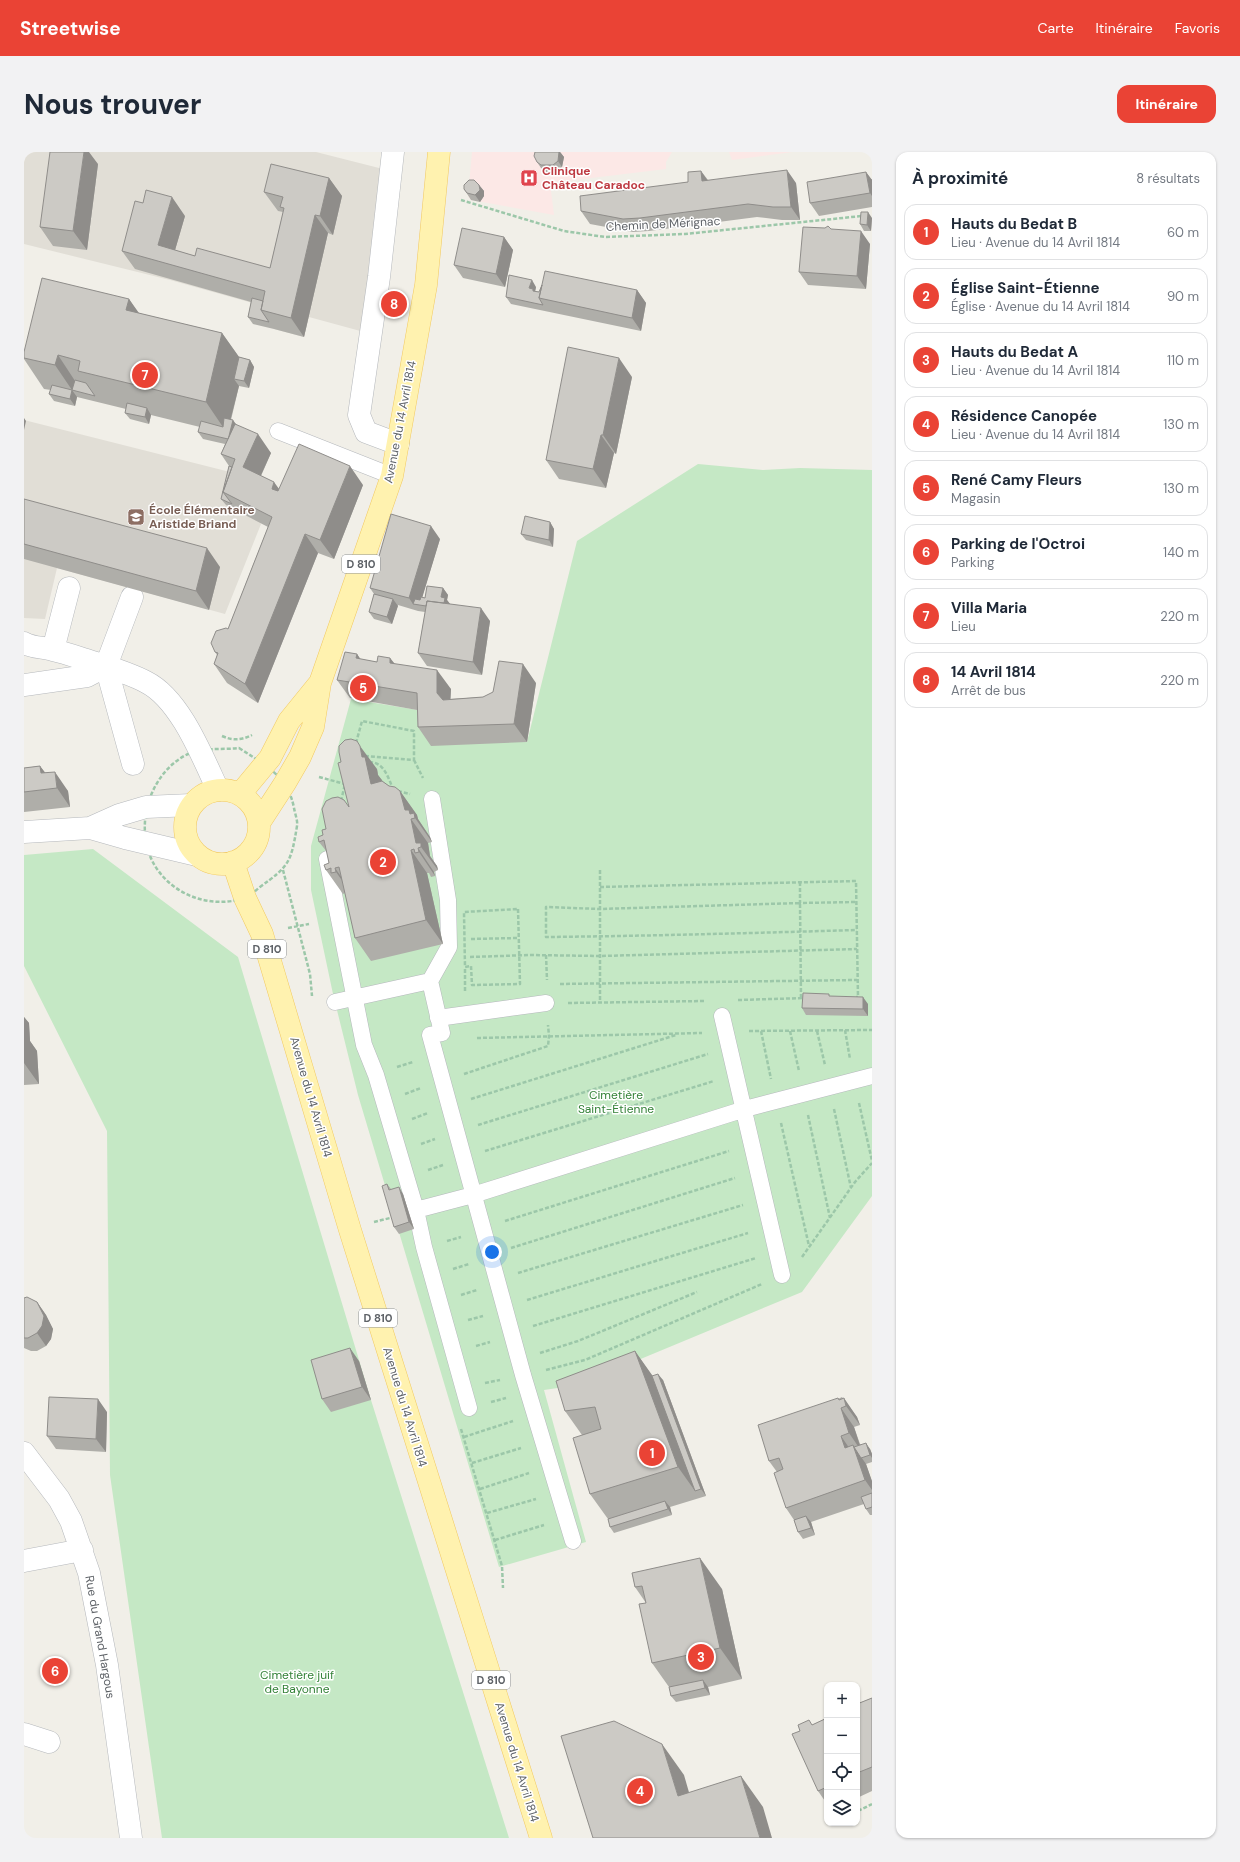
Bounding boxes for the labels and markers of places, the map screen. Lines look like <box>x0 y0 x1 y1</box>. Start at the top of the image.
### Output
place label: Clinique Château Caradoc <box>542 163 645 193</box>
hospital icon: Clinique Château Caradoc <box>519 168 539 188</box>
pin: 8 <box>381 289 407 319</box>
pin: 7 <box>132 360 158 390</box>
place label: École Élémentaire Aristide Briand <box>149 502 255 532</box>
school or university icon: École Élémentaire Aristide Briand <box>126 507 146 527</box>
pin: 5 <box>350 673 376 703</box>
pin: 2 <box>370 847 396 877</box>
pin: 1 <box>639 1438 665 1468</box>
pin: 3 <box>688 1642 714 1672</box>
pin: 6 <box>42 1656 68 1686</box>
pin: 4 <box>627 1776 653 1806</box>

